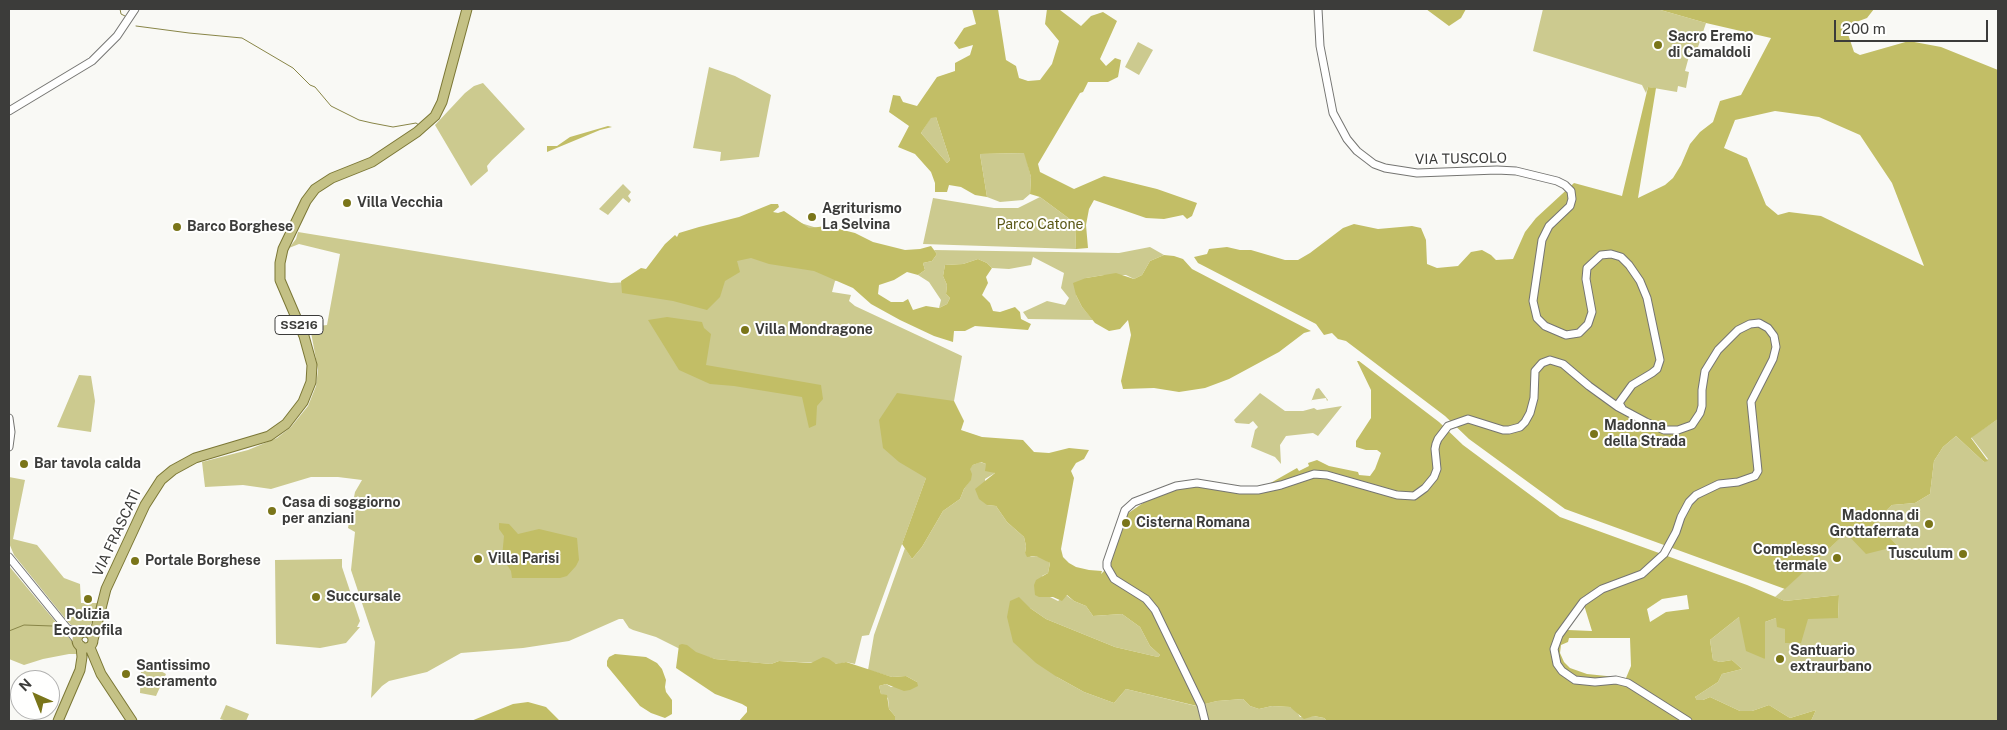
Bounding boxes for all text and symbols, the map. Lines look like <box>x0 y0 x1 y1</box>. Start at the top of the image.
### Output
scale bar <box>1837 10 1991 42</box>
text: 200 m <box>1842 20 1886 37</box>
place label: Sacro Eremo di Camaldoli <box>1668 29 1753 62</box>
marker: Sacro Eremo di Camaldoli <box>1652 39 1664 51</box>
street label: VIA TUSCOLO <box>1415 150 1507 168</box>
place label: Villa Vecchia <box>357 195 443 211</box>
marker: Villa Vecchia <box>341 197 353 209</box>
place label: Agriturismo La Selvina <box>822 201 902 233</box>
marker: Agriturismo La Selvina <box>806 211 818 223</box>
park label: Parco Catone <box>997 217 1083 233</box>
place label: Barco Borghese <box>187 219 293 235</box>
marker: Barco Borghese <box>171 221 183 233</box>
road number: SS216 <box>275 316 323 334</box>
place label: Villa Mondragone <box>755 322 873 338</box>
marker: Villa Mondragone <box>739 324 751 336</box>
place label: Madonna della Strada <box>1604 418 1686 451</box>
marker: Madonna della Strada <box>1588 428 1600 440</box>
place label: Bar tavola calda <box>34 456 141 472</box>
marker: Bar tavola calda <box>18 458 30 470</box>
street label: VIA FRASCATI <box>90 487 144 579</box>
place label: Casa di soggiorno per anziani <box>282 495 400 528</box>
marker: Casa di soggiorno per anziani <box>266 505 278 517</box>
place label: Madonna di Grottaferrata <box>1829 508 1919 540</box>
place label: Cisterna Romana <box>1136 515 1250 531</box>
marker: Cisterna Romana <box>1120 517 1132 529</box>
marker: Madonna di Grottaferrata <box>1923 518 1935 530</box>
place label: Complesso termale <box>1753 542 1827 574</box>
place label: Tusculum <box>1888 546 1953 562</box>
marker: Tusculum <box>1957 548 1969 560</box>
place label: Villa Parisi <box>488 551 559 567</box>
marker: Complesso termale <box>1831 552 1843 564</box>
place label: Portale Borghese <box>145 553 261 569</box>
marker: Villa Parisi <box>472 553 484 565</box>
marker: Portale Borghese <box>129 555 141 567</box>
place label: Succursale <box>326 589 401 605</box>
marker: Succursale <box>310 591 322 603</box>
marker: Polizia Ecozoofila <box>82 593 94 605</box>
place label: Polizia Ecozoofila <box>54 607 122 640</box>
place label: Santuario extraurbano <box>1790 643 1872 676</box>
marker: Santuario extraurbano <box>1774 653 1786 665</box>
place label: Santissimo Sacramento <box>136 658 217 690</box>
marker: Santissimo Sacramento <box>120 668 132 680</box>
north arrow <box>10 670 60 720</box>
text: N <box>16 675 35 694</box>

